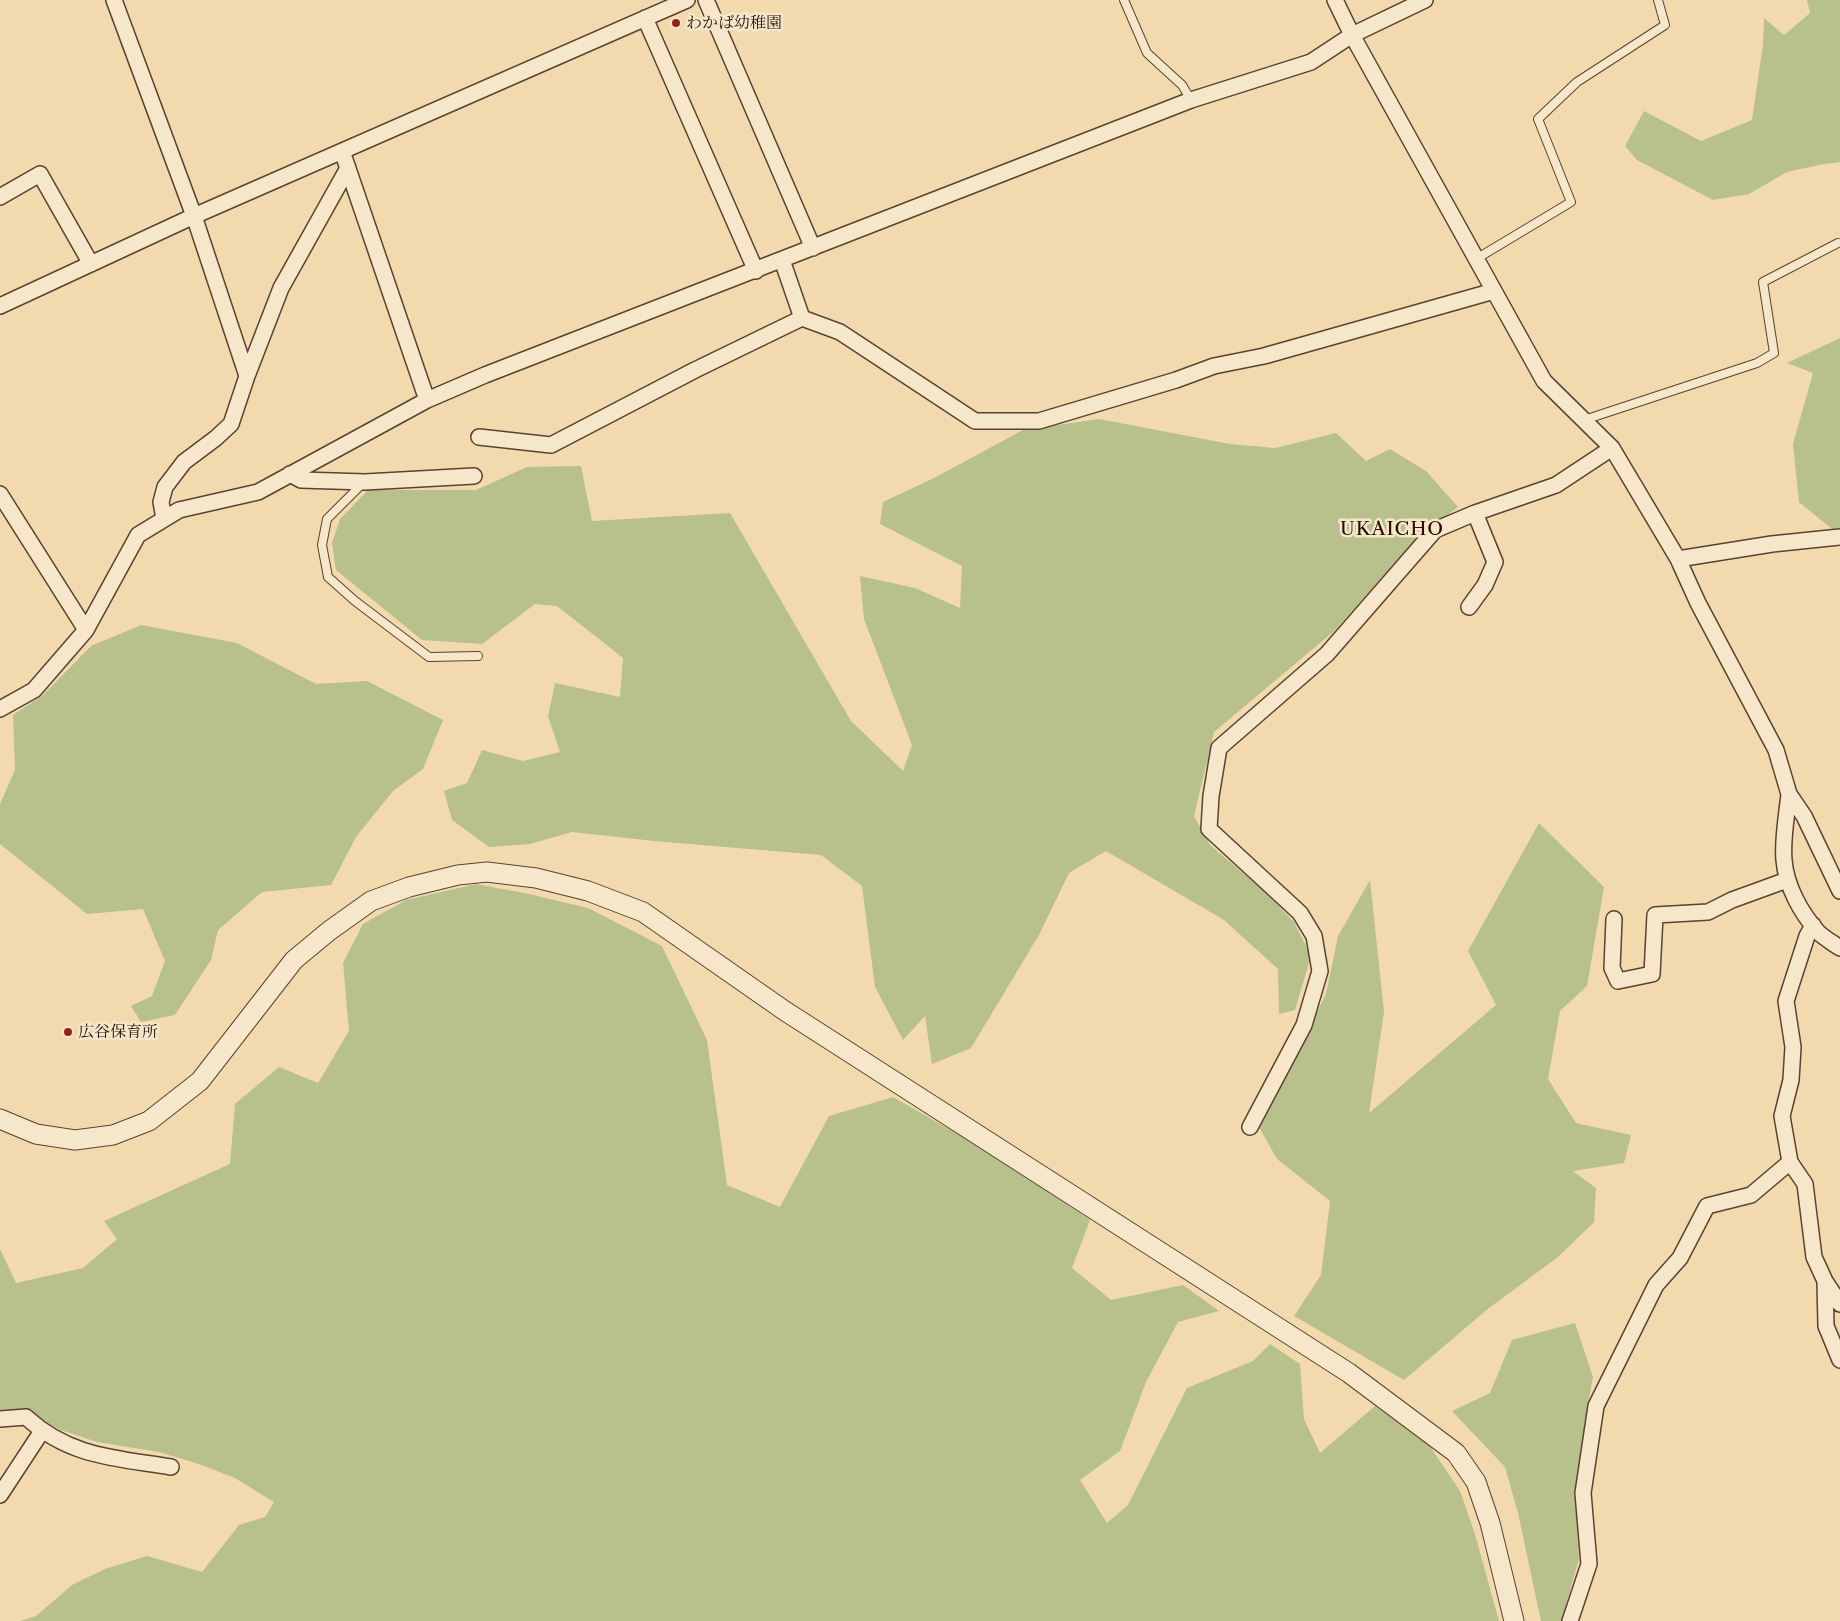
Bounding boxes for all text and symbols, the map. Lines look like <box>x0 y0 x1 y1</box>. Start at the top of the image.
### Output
place label: わかば幼稚園 <box>686 13 782 33</box>
marker: わかば幼稚園 <box>670 17 682 29</box>
district label: UKAICHO <box>1339 519 1445 541</box>
place label: 広谷保育所 <box>78 1022 158 1042</box>
marker: 広谷保育所 <box>62 1026 74 1038</box>

